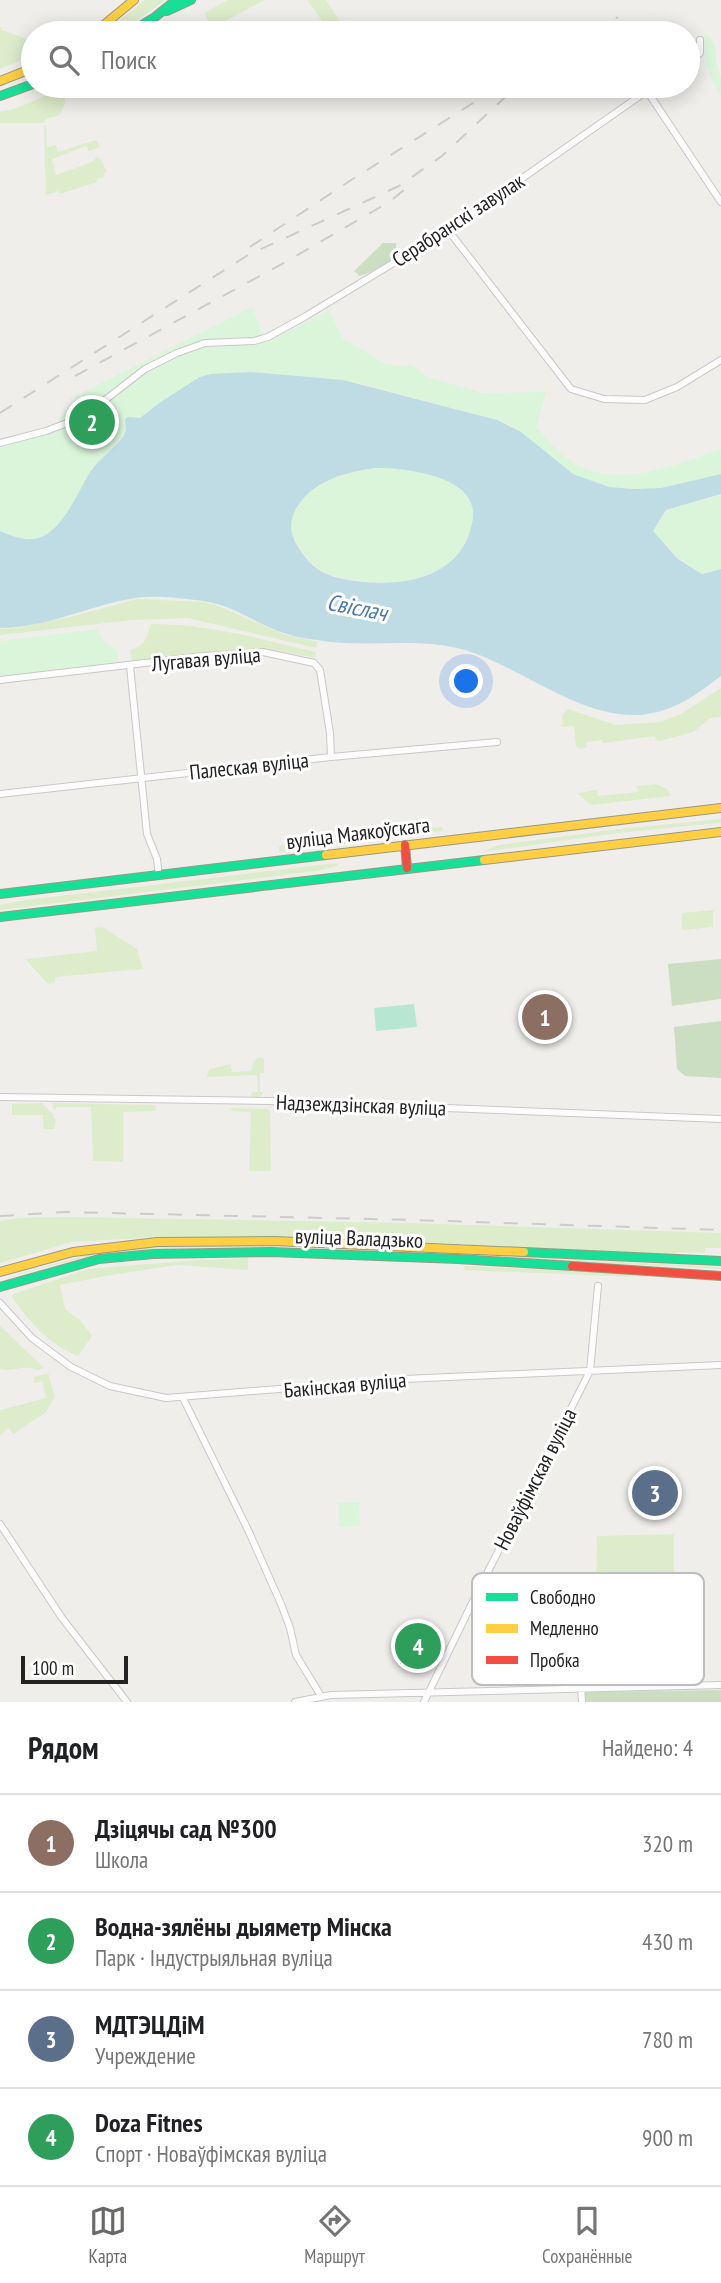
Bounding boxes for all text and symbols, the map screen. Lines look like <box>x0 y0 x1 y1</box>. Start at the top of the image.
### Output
search box <box>21 21 700 98</box>
icon: search <box>45 41 83 79</box>
text: Поиск <box>101 43 157 76</box>
street label: Серабранскі завулак <box>387 167 529 273</box>
pin: 2 <box>69 396 115 448</box>
water label: Свіслач <box>325 587 391 627</box>
street label: Лугавая вуліца <box>149 641 262 677</box>
your location <box>449 664 483 698</box>
street label: Палеская вуліца <box>188 746 310 786</box>
street label: вуліца Маякоўскага <box>285 811 431 855</box>
pin: 1 <box>522 991 568 1043</box>
street label: Надзеждзінская вуліца <box>275 1089 447 1121</box>
street label: вуліца Валадзько <box>295 1222 423 1254</box>
street label: Бакінская вуліца <box>283 1366 407 1404</box>
street label: Новаўфімская вуліца <box>488 1404 582 1554</box>
pin: 3 <box>632 1467 678 1519</box>
legend <box>472 1573 704 1685</box>
text: Свободно <box>530 1585 596 1609</box>
text: Медленно <box>530 1616 599 1640</box>
pin: 4 <box>395 1620 441 1672</box>
text: Пробка <box>530 1648 580 1672</box>
scale bar <box>21 1653 128 1685</box>
text: 100 m <box>32 1656 74 1680</box>
text: Рядом <box>28 1728 99 1767</box>
text: Найдено: 4 <box>602 1733 693 1762</box>
text: Дзіцячы сад №300 <box>95 1812 277 1845</box>
text: 1 <box>46 1829 57 1858</box>
text: 320 m <box>642 1829 693 1858</box>
text: Школа <box>95 1845 148 1874</box>
text: Водна-зялёны дыяметр Мінска <box>95 1910 392 1943</box>
text: 2 <box>46 1927 57 1956</box>
text: 430 m <box>642 1927 693 1956</box>
text: Парк · Індустрыяльная вуліца <box>95 1943 333 1972</box>
text: МДТЭЦДіМ <box>95 2008 205 2041</box>
text: 3 <box>46 2025 57 2054</box>
text: 780 m <box>642 2025 693 2054</box>
text: Учреждение <box>95 2041 196 2070</box>
text: Doza Fitnes <box>95 2106 203 2139</box>
text: 4 <box>46 2123 57 2152</box>
text: 900 m <box>642 2123 693 2152</box>
text: Спорт · Новаўфімская вуліца <box>95 2139 327 2168</box>
tab: Карта <box>89 2202 127 2268</box>
tab: Маршрут <box>304 2202 365 2268</box>
tab: Сохранённые <box>542 2202 632 2268</box>

